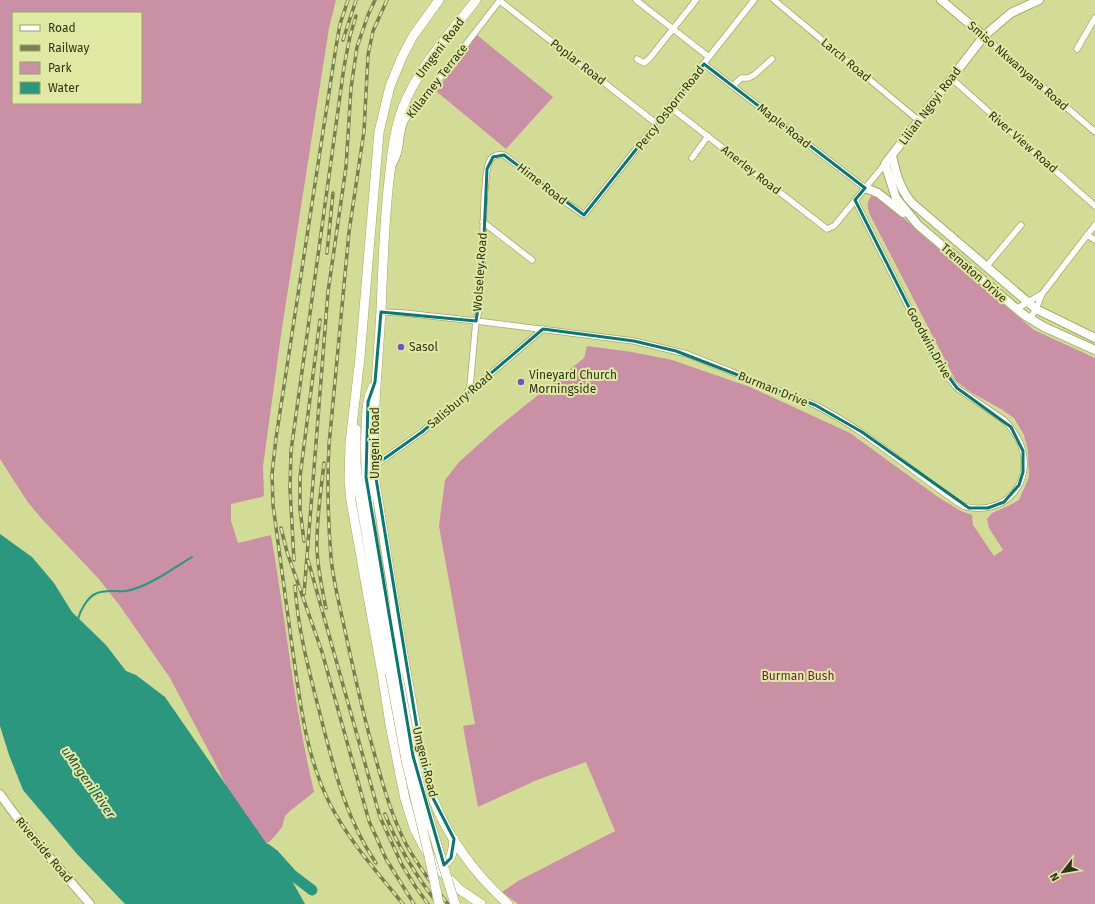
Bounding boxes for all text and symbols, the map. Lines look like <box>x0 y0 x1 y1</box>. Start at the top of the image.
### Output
legend <box>12 12 142 104</box>
street label: Umgeni Road <box>413 15 467 81</box>
street label: Smiso Nkwanyana Road <box>965 18 1071 114</box>
text: Road <box>48 21 76 35</box>
street label: Larch Road <box>818 35 874 85</box>
street label: Poplar Road <box>548 36 608 88</box>
text: Railway <box>48 41 89 55</box>
street label: Killarney Terrace <box>404 41 470 121</box>
text: Park <box>48 61 72 75</box>
street label: Percy Osborn Road <box>633 63 707 153</box>
street label: Lilian Ngoyi Road <box>896 64 964 148</box>
text: Water <box>48 81 80 95</box>
street label: Maple Road <box>755 101 813 151</box>
street label: River View Road <box>986 108 1060 176</box>
street label: Anerley Road <box>718 142 784 198</box>
street label: Hime Road <box>514 160 570 208</box>
street label: Wolseley Road <box>470 232 490 312</box>
street label: Trematon Drive <box>938 240 1010 306</box>
street label: Goodwin Drive <box>904 305 954 381</box>
place label: Sasol <box>409 340 439 354</box>
marker: Sasol <box>396 342 406 352</box>
place label: Vineyard Church Morningside <box>529 368 617 396</box>
street label: Salisbury Road <box>424 369 496 431</box>
street label: Burman Drive <box>736 369 810 409</box>
marker: Vineyard Church Morningside <box>516 377 526 387</box>
street label: Umgeni Road <box>368 407 382 479</box>
park label: Burman Bush <box>762 669 834 683</box>
street label: Umgeni Road <box>409 725 441 799</box>
water label: uMngeni River <box>59 744 119 822</box>
street label: Riverside Road <box>13 814 75 886</box>
north arrow <box>1043 852 1083 892</box>
text: N <box>1047 870 1062 883</box>

